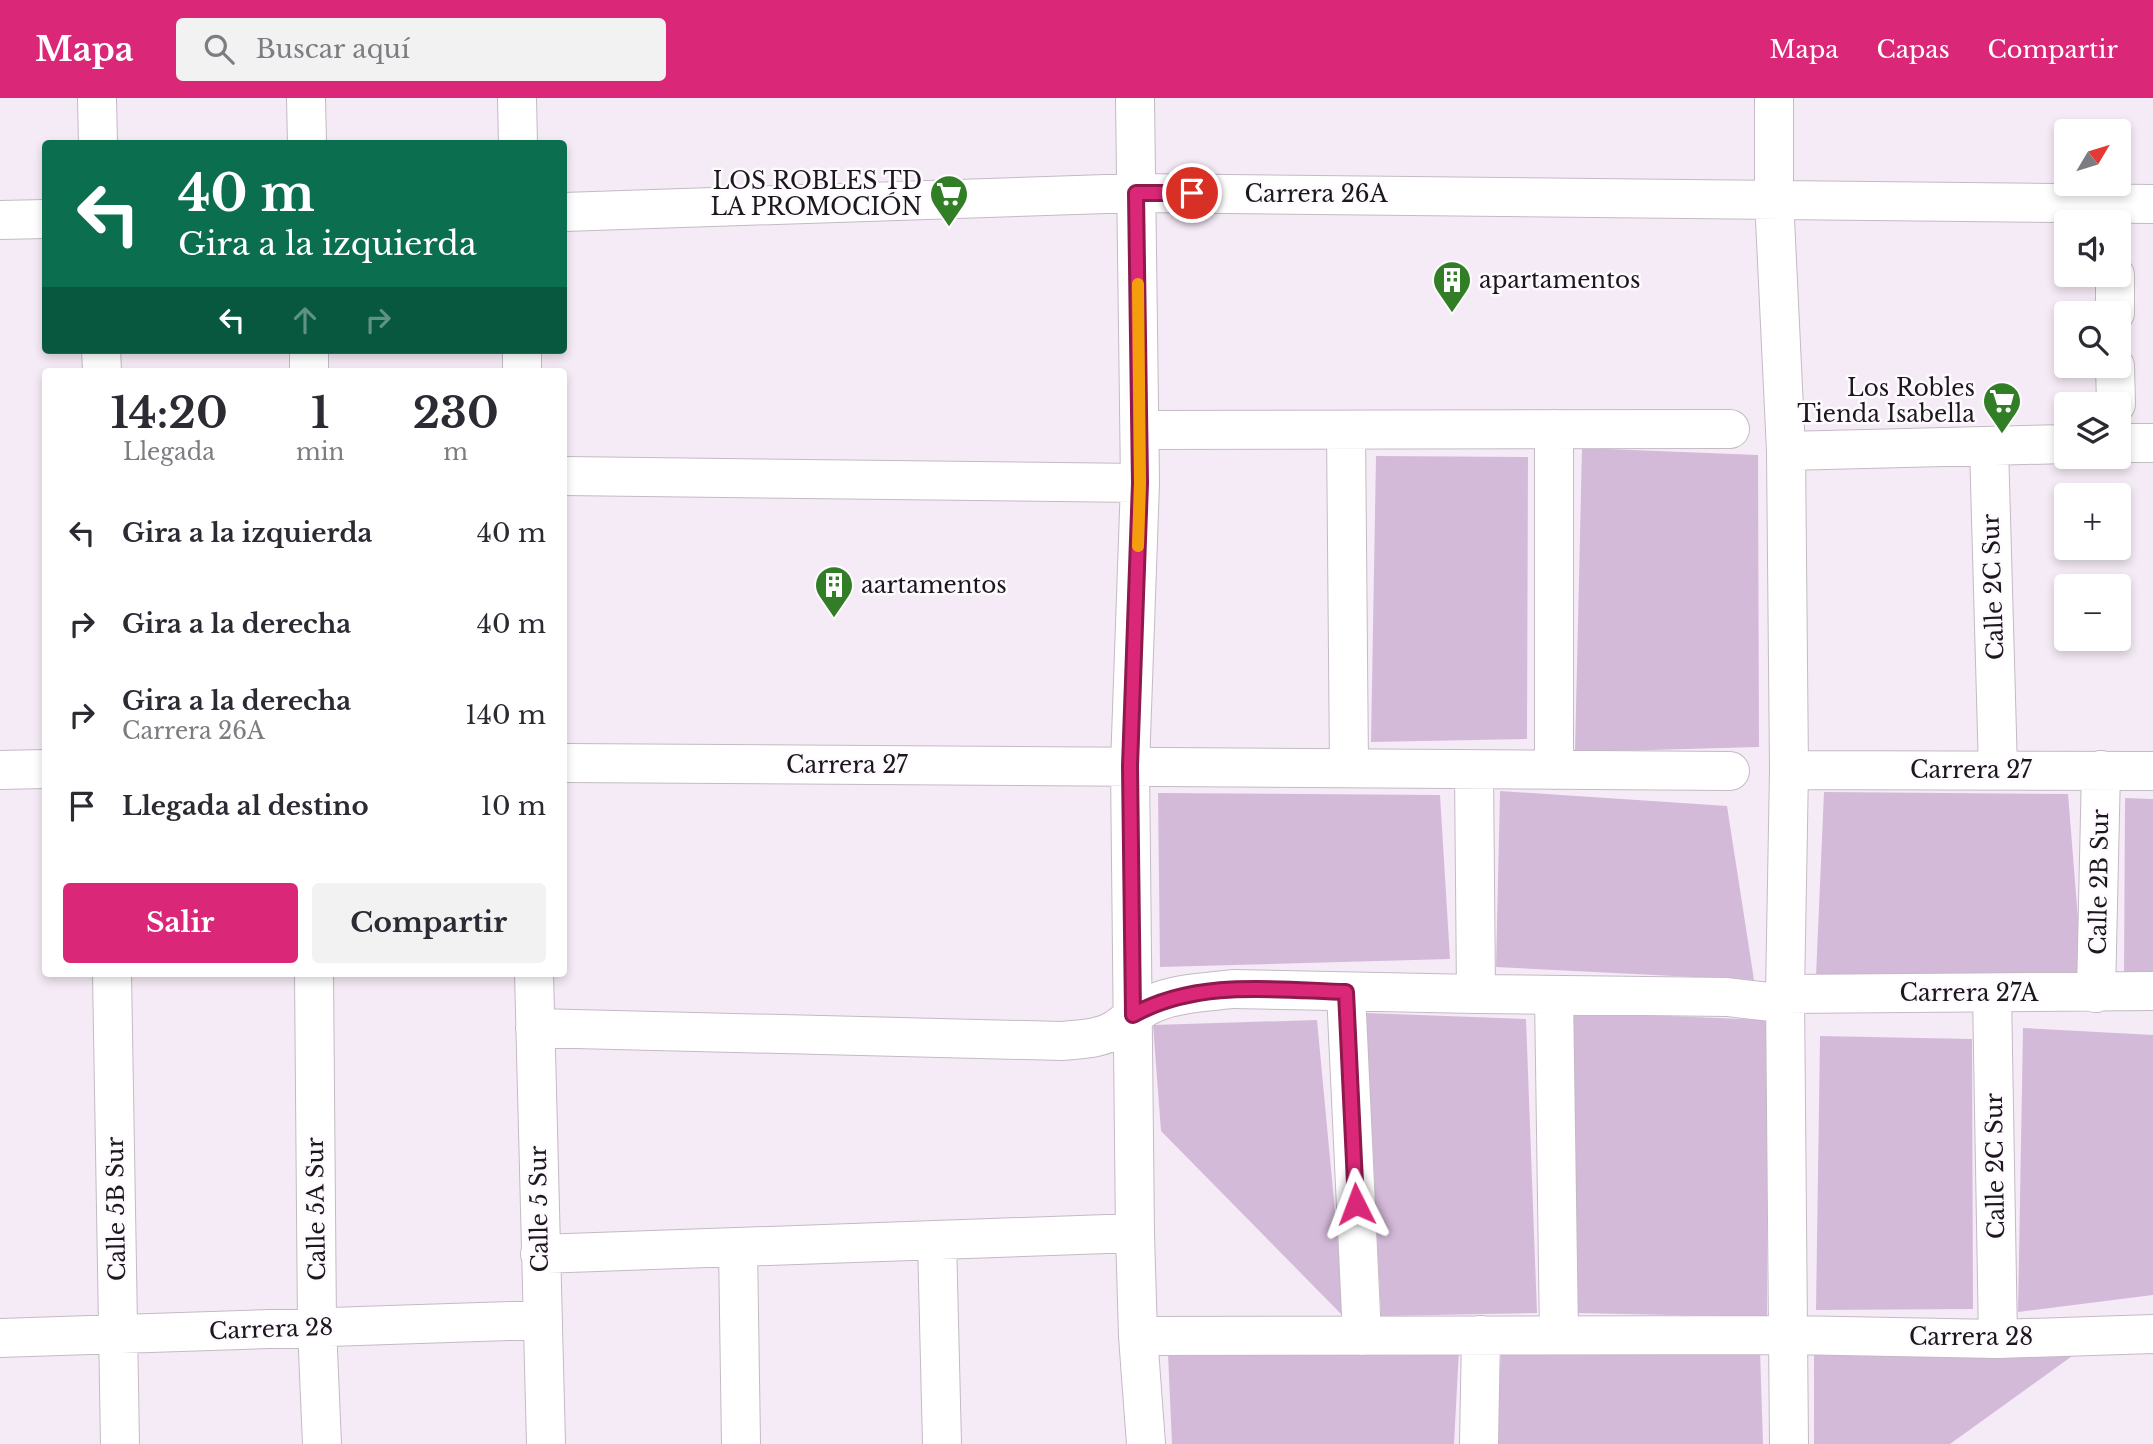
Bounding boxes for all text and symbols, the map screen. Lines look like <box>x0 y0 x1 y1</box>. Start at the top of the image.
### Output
search box <box>176 18 666 81</box>
text: Mapa <box>35 29 134 70</box>
icon: search <box>200 30 238 68</box>
text: Buscar aquí <box>256 33 410 65</box>
text: Mapa <box>1769 35 1839 64</box>
text: Capas <box>1877 35 1950 64</box>
text: Compartir <box>1988 35 2118 64</box>
north arrow <box>2054 119 2132 196</box>
map controls <box>2054 119 2131 651</box>
text: 40 m <box>178 163 315 224</box>
pin <box>1162 163 1222 223</box>
place label: LOS ROBLES TD LA PROMOCIÓN <box>711 167 922 221</box>
icon: left <box>63 168 154 259</box>
supermarket icon: LOS ROBLES TD LA PROMOCIÓN <box>928 173 970 228</box>
icon: arrive <box>1173 174 1211 212</box>
street label: Carrera 26A <box>1245 180 1389 208</box>
button: sound <box>2054 210 2131 287</box>
text: Gira a la izquierda <box>178 224 477 264</box>
building icon: apartamentos <box>1431 259 1473 314</box>
place label: apartamentos <box>1479 266 1640 294</box>
icon: left <box>213 301 251 339</box>
icon: ahead <box>286 301 324 339</box>
icon: right <box>359 301 397 339</box>
button: search <box>2054 301 2131 378</box>
place label: Los Robles Tienda Isabella <box>1797 374 1975 428</box>
supermarket icon: Los Robles Tienda Isabella <box>1981 380 2023 435</box>
text: 14:20 <box>110 387 228 439</box>
text: 1 <box>311 387 329 439</box>
text: 230 <box>413 387 499 439</box>
button: layers <box>2054 392 2131 469</box>
text: Llegada <box>123 438 215 466</box>
text: min <box>296 438 344 466</box>
text: m <box>443 438 468 466</box>
button: + <box>2054 483 2131 560</box>
street label: Calle 2C Sur <box>1976 513 2010 661</box>
icon: left <box>63 514 101 552</box>
text: Gira a la izquierda <box>122 517 372 549</box>
text: 40 m <box>477 517 546 549</box>
building icon: aartamentos <box>813 564 855 619</box>
place label: aartamentos <box>861 571 1007 599</box>
button: − <box>2054 574 2131 651</box>
icon: right <box>63 605 101 643</box>
text: Gira a la derecha <box>122 608 351 640</box>
text: 40 m <box>477 608 546 640</box>
text: Gira a la derecha <box>122 685 351 717</box>
icon: right <box>63 696 101 734</box>
text: 140 m <box>465 699 546 731</box>
text: Carrera 26A <box>122 717 265 745</box>
street label: Carrera 27 <box>786 751 908 779</box>
street label: Carrera 27 <box>1910 756 2032 784</box>
icon: arrive <box>63 787 101 825</box>
text: Llegada al destino <box>122 790 369 822</box>
text: 10 m <box>480 790 546 822</box>
street label: Calle 2B Sur <box>2084 809 2114 955</box>
button: Salir <box>63 883 298 963</box>
button: Compartir <box>312 883 546 963</box>
street label: Carrera 27A <box>1900 979 2040 1007</box>
street label: Calle 2C Sur <box>1980 1093 2010 1239</box>
street label: Calle 5B Sur <box>101 1137 131 1281</box>
street label: Calle 5A Sur <box>301 1137 331 1281</box>
street label: Calle 5 Sur <box>524 1145 554 1273</box>
position arrow <box>1319 1167 1393 1241</box>
street label: Carrera 28 <box>208 1313 334 1345</box>
street label: Carrera 28 <box>1909 1323 2033 1351</box>

